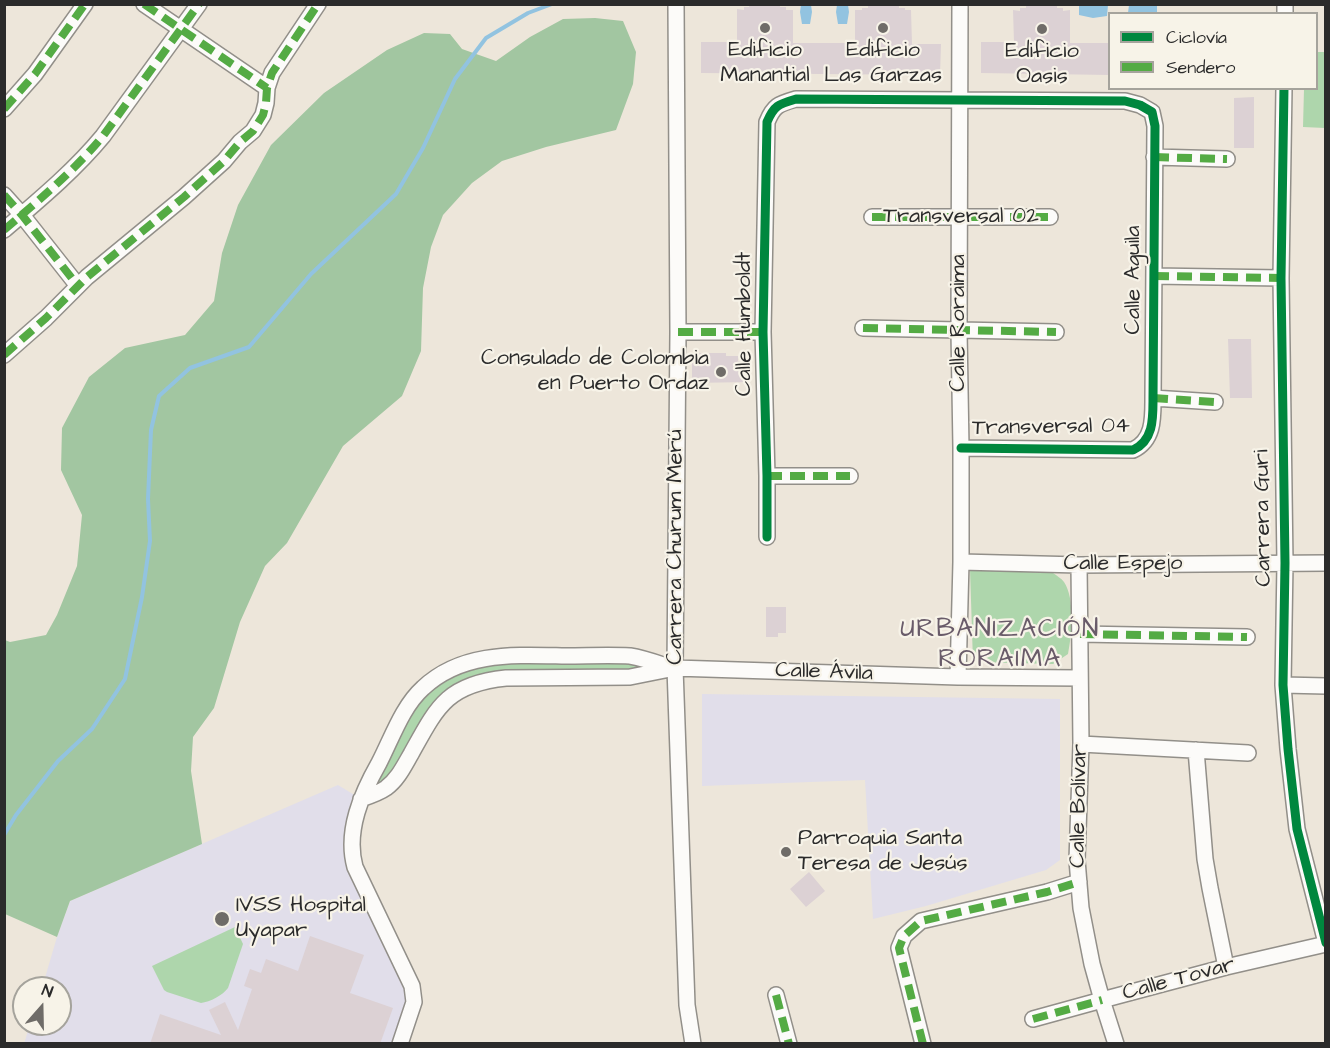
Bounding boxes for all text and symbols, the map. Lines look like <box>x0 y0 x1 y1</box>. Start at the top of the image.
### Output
legend <box>1108 12 1318 90</box>
marker: Edificio Manantial <box>758 21 772 35</box>
marker: Edificio Las Garzas <box>876 21 890 35</box>
marker: Edificio Oasis <box>1035 22 1049 36</box>
text: Ciclovía <box>1166 25 1227 50</box>
place label: Edificio Manantial <box>720 38 810 90</box>
place label: Edificio Las Garzas <box>824 38 942 90</box>
place label: Edificio Oasis <box>1005 39 1079 90</box>
text: Sendero <box>1166 55 1235 80</box>
street label: Transversal 02 <box>883 204 1039 230</box>
street label: Calle Aguila <box>1121 226 1147 334</box>
street label: Calle Humboldt <box>732 252 758 396</box>
street label: Calle Roraima <box>946 254 972 392</box>
place label: Consulado de Colombia en Puerto Ordaz <box>481 346 709 398</box>
marker: Consulado de Colombia en Puerto Ordaz <box>714 365 728 379</box>
street label: Transversal 04 <box>972 413 1130 443</box>
street label: Carrera Churum Merú <box>663 429 689 665</box>
street label: Carrera Guri <box>1250 449 1278 587</box>
street label: Calle Espejo <box>1064 551 1182 577</box>
district label: URBANIZACIÓN RORAIMA <box>900 615 1100 676</box>
street label: Calle Ávila <box>775 658 873 688</box>
street label: Calle Bolívar <box>1066 744 1094 868</box>
place label: Parroquia Santa Teresa de Jesús <box>798 826 967 878</box>
marker: Parroquia Santa Teresa de Jesús <box>779 845 793 859</box>
place label: IVSS Hospital Uyapar <box>236 893 366 944</box>
marker: IVSS Hospital Uyapar <box>213 910 231 928</box>
street label: Calle Tovar <box>1120 952 1238 1008</box>
north arrow <box>12 976 72 1036</box>
text: N <box>39 979 56 1003</box>

